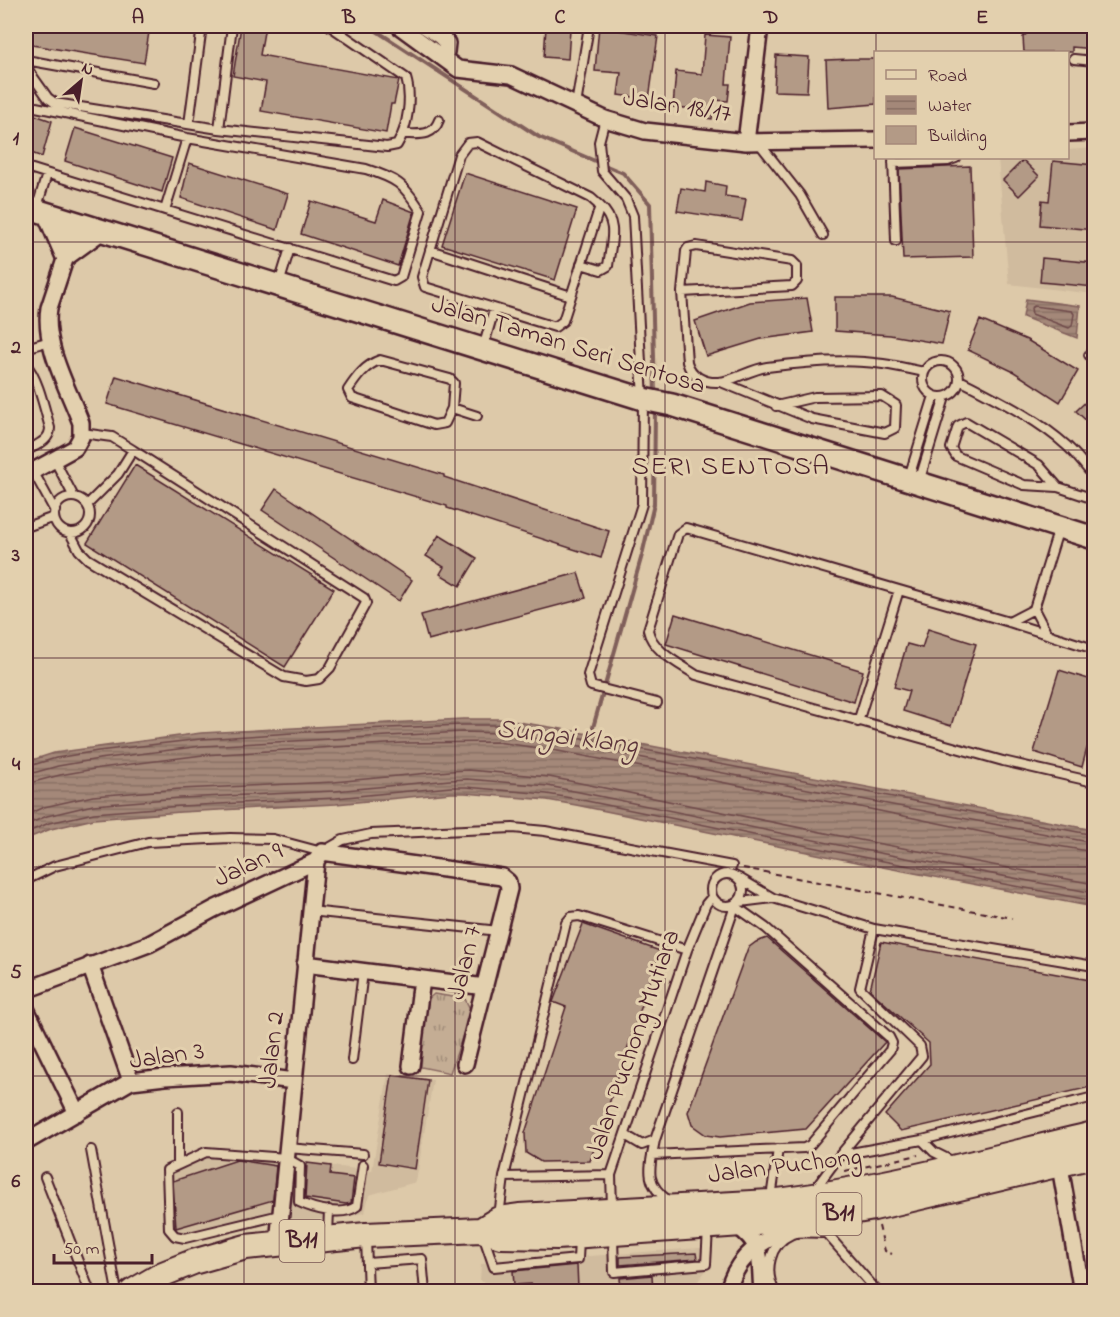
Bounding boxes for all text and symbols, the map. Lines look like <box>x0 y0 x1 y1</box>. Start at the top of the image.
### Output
text: A <box>132 4 144 33</box>
text: B <box>341 4 356 33</box>
text: C <box>555 4 566 33</box>
text: D <box>763 4 778 33</box>
text: E <box>976 4 988 33</box>
north arrow <box>51 51 111 111</box>
legend <box>874 51 1069 159</box>
text: N <box>77 57 98 83</box>
text: Road <box>928 64 967 90</box>
street label: Jalan 18/17 <box>620 80 734 134</box>
text: Water <box>928 94 972 120</box>
text: Building <box>927 124 987 151</box>
text: 1 <box>13 125 20 154</box>
street label: Jalan Taman Seri Sentosa <box>426 286 710 406</box>
text: 2 <box>10 334 21 363</box>
district label: SERI SENTOSA <box>632 448 830 487</box>
text: 3 <box>11 542 20 571</box>
water label: Sungai Klang <box>494 710 641 767</box>
text: 4 <box>12 751 21 780</box>
street label: Jalan 9 <box>208 833 290 898</box>
street label: Jalan 7 <box>438 922 494 1004</box>
street label: Jalan Puchong Mutiara <box>577 925 691 1165</box>
text: 5 <box>10 959 22 988</box>
street label: Jalan 2 <box>250 1009 296 1090</box>
street label: Jalan 3 <box>127 1033 207 1081</box>
street label: Jalan Puchong <box>706 1139 864 1195</box>
text: 6 <box>12 1168 21 1197</box>
road number: B11 <box>816 1193 862 1235</box>
road number: B11 <box>280 1220 324 1262</box>
scale bar <box>54 1227 152 1265</box>
text: 50 m <box>63 1237 100 1263</box>

